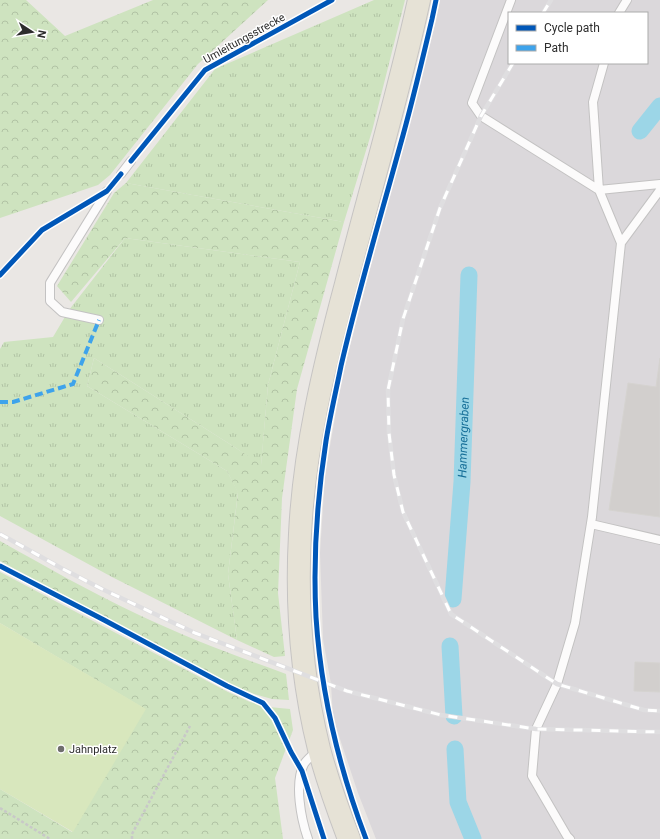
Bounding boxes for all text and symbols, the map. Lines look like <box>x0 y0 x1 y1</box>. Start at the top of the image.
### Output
street label: Umleitungsstrecke <box>201 11 287 66</box>
north arrow <box>12 12 52 52</box>
legend <box>508 12 648 64</box>
text: Cycle path <box>544 21 600 35</box>
text: N <box>34 29 48 39</box>
text: Path <box>544 41 569 55</box>
water label: Hammergraben <box>455 397 472 478</box>
place label: Jahnplatz <box>69 743 118 756</box>
marker: Jahnplatz <box>56 744 66 754</box>

